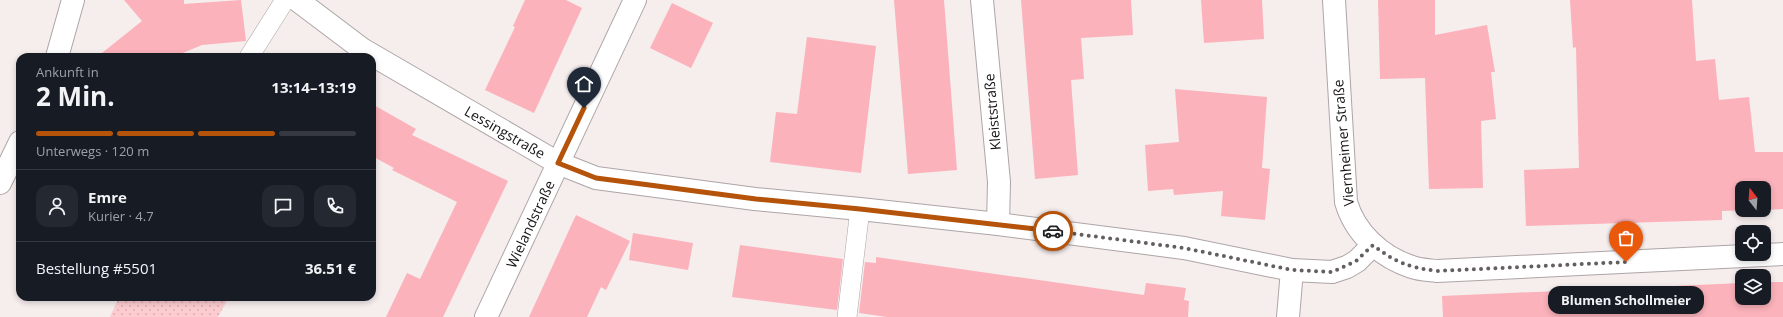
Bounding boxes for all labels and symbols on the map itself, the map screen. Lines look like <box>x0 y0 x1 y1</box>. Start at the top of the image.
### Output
pin <box>567 67 601 108</box>
street label: Kleiststraße <box>979 73 1005 151</box>
street label: Viernheimer Straße <box>1328 79 1358 207</box>
street label: Lessingstraße <box>461 101 549 163</box>
street label: Wielandstraße <box>501 177 559 271</box>
north arrow <box>1735 181 1771 217</box>
courier <box>1033 211 1073 251</box>
pin <box>1609 221 1643 262</box>
callout: Blumen Schollmeier <box>1548 286 1704 314</box>

